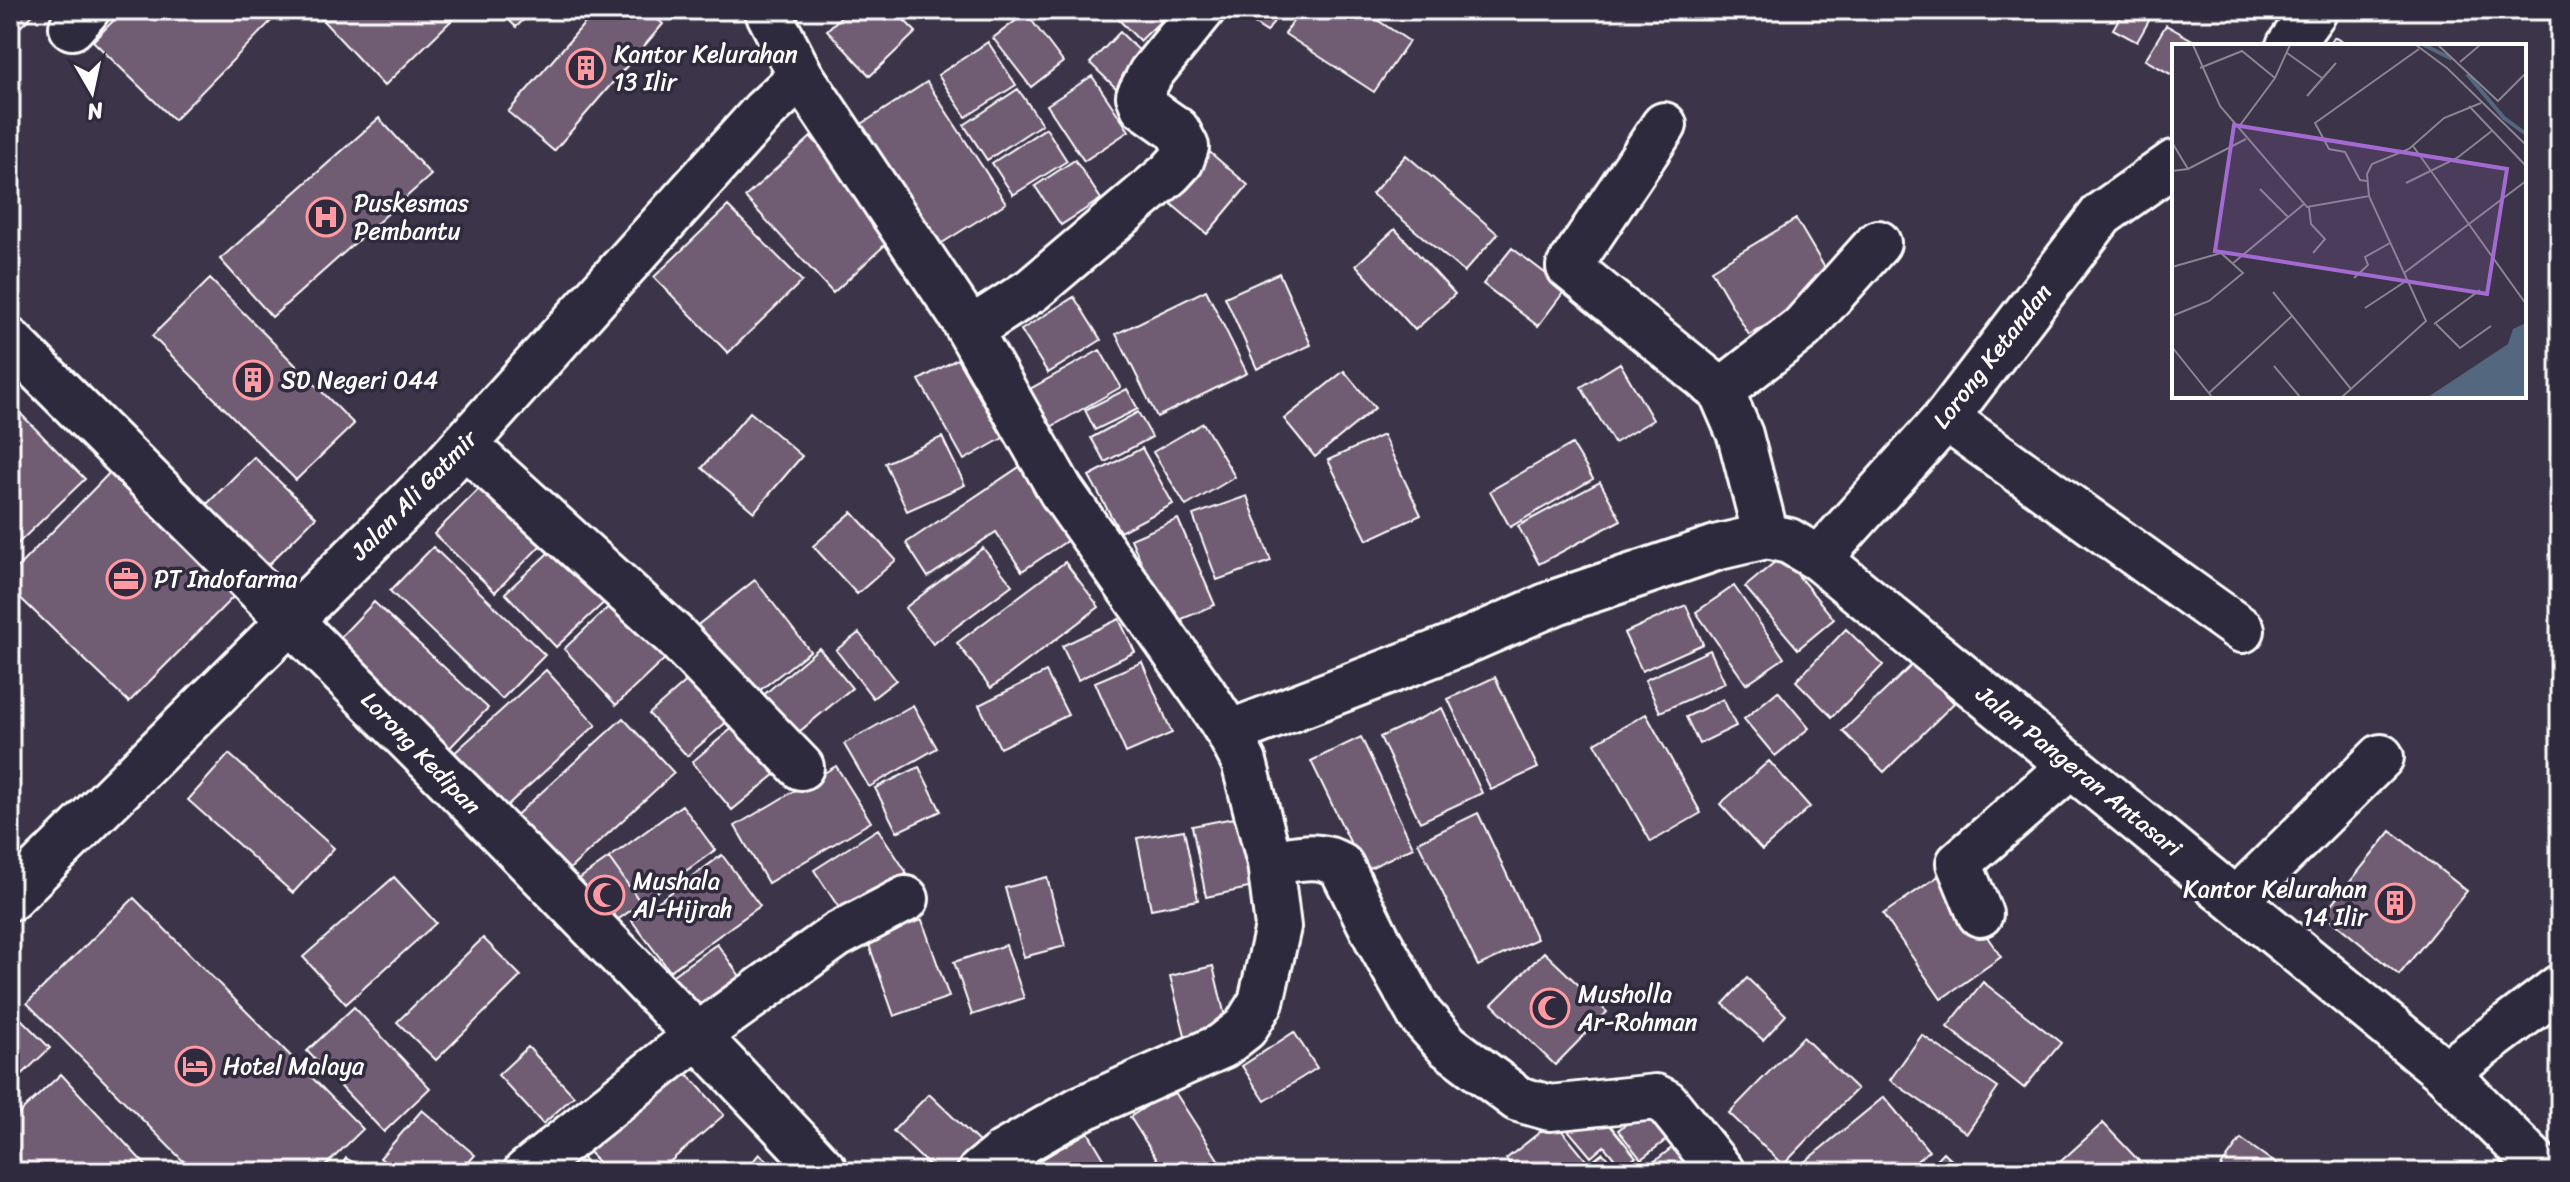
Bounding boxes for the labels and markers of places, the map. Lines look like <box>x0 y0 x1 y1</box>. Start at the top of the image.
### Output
place label: Kantor Kelurahan 13 Ilir <box>614 33 798 103</box>
building icon: Kantor Kelurahan 13 Ilir <box>565 47 607 89</box>
place label: Puskesmas Pembantu <box>354 182 469 252</box>
hospital icon: Puskesmas Pembantu <box>305 196 347 238</box>
building icon: SD Negeri 044 <box>232 359 274 401</box>
place label: SD Negeri 044 <box>281 359 438 401</box>
office icon: PT Indofarma <box>105 558 147 600</box>
place label: PT Indofarma <box>154 558 298 600</box>
place label: Mushala Al-Hijrah <box>632 860 733 930</box>
place label: Kantor Kelurahan 14 Ilir <box>2183 868 2369 938</box>
mosque icon: Mushala Al-Hijrah <box>584 874 626 916</box>
building icon: Kantor Kelurahan 14 Ilir <box>2374 882 2416 924</box>
place label: Musholla Ar-Rohman <box>1577 973 1698 1043</box>
mosque icon: Musholla Ar-Rohman <box>1529 987 1571 1029</box>
hotel icon: Hotel Malaya <box>174 1045 216 1087</box>
place label: Hotel Malaya <box>223 1045 365 1087</box>

